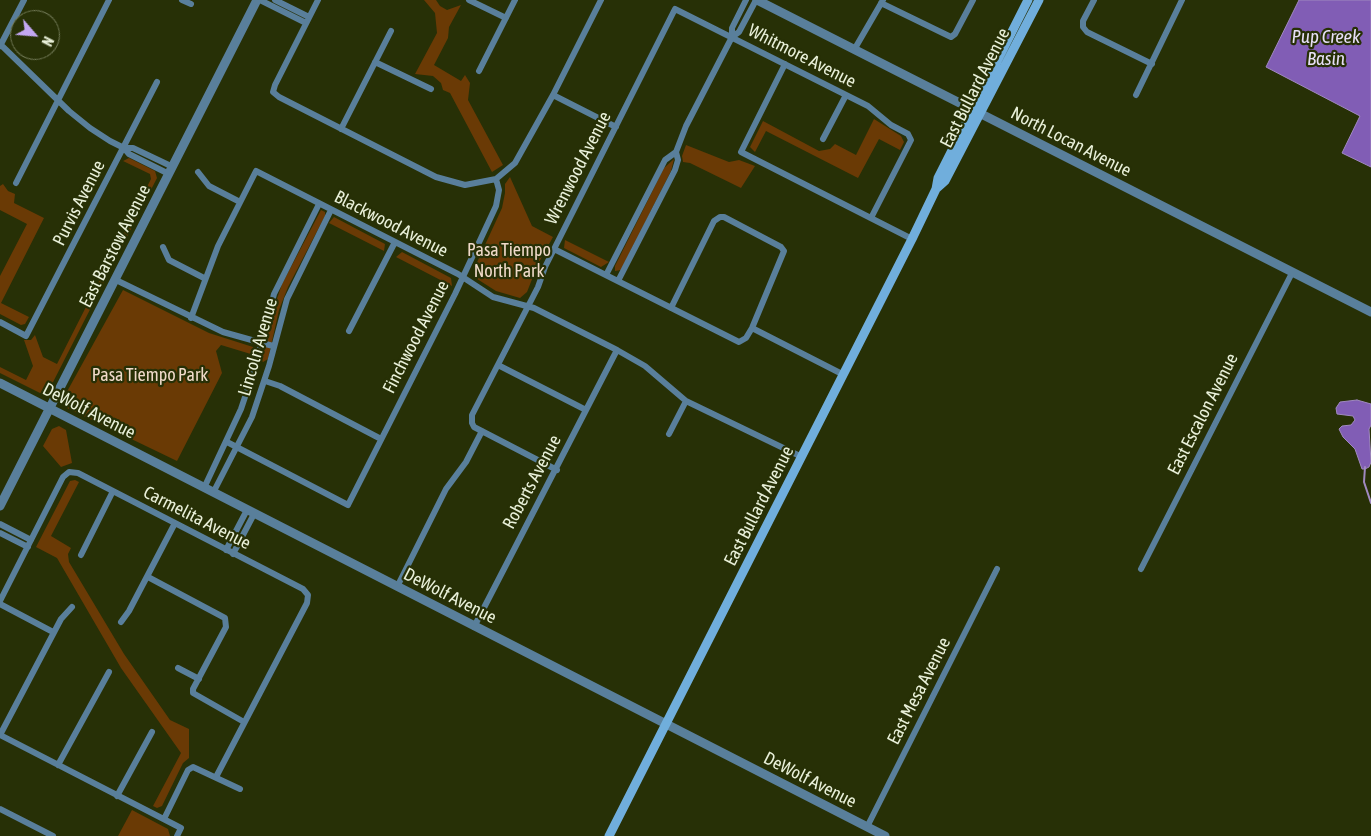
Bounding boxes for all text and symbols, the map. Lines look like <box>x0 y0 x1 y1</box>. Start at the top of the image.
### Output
north arrow <box>10 10 60 60</box>
street label: Whitmore Avenue <box>744 20 860 92</box>
street label: East Bullard Avenue <box>936 25 1014 151</box>
water label: Pup Creek Basin <box>1292 26 1360 70</box>
text: N <box>38 34 56 49</box>
street label: North Locan Avenue <box>1007 102 1135 182</box>
street label: Wrenwood Avenue <box>540 108 616 228</box>
street label: Purvis Avenue <box>48 157 110 249</box>
street label: East Barstow Avenue <box>75 181 155 311</box>
street label: Blackwood Avenue <box>331 186 451 262</box>
park label: Pasa Tiempo North Park <box>467 239 551 282</box>
street label: Finchwood Avenue <box>378 277 454 397</box>
street label: Lincoln Avenue <box>234 296 282 398</box>
street label: East Escalon Avenue <box>1163 350 1243 478</box>
park label: Pasa Tiempo Park <box>92 364 208 386</box>
street label: DeWolf Avenue <box>39 378 139 444</box>
street label: Roberts Avenue <box>498 431 566 533</box>
street label: East Bullard Avenue <box>720 443 798 569</box>
street label: Carmelita Avenue <box>140 482 254 554</box>
street label: DeWolf Avenue <box>400 563 500 629</box>
street label: East Mesa Avenue <box>883 634 955 748</box>
street label: DeWolf Avenue <box>760 747 860 813</box>

